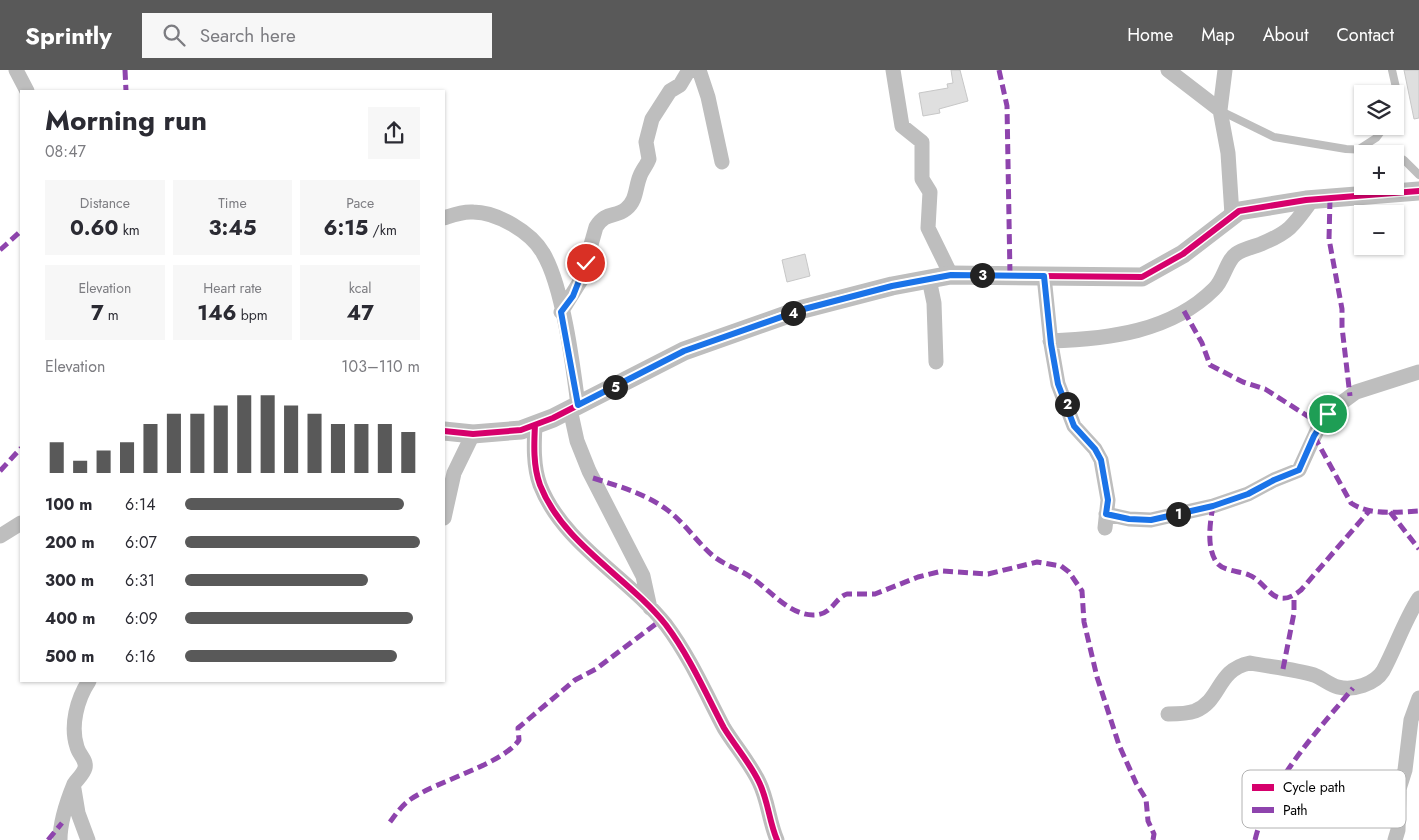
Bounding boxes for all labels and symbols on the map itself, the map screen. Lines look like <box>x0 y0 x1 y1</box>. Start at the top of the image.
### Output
pin <box>565 242 607 284</box>
pin: 3 <box>970 262 994 288</box>
pin: 4 <box>780 300 806 326</box>
pin: 5 <box>602 374 628 400</box>
pin: 2 <box>1054 392 1080 416</box>
pin <box>1307 393 1349 435</box>
pin: 1 <box>1166 502 1190 526</box>
legend <box>1242 770 1406 828</box>
text: Cycle path <box>1283 777 1345 797</box>
text: Path <box>1283 800 1308 820</box>

